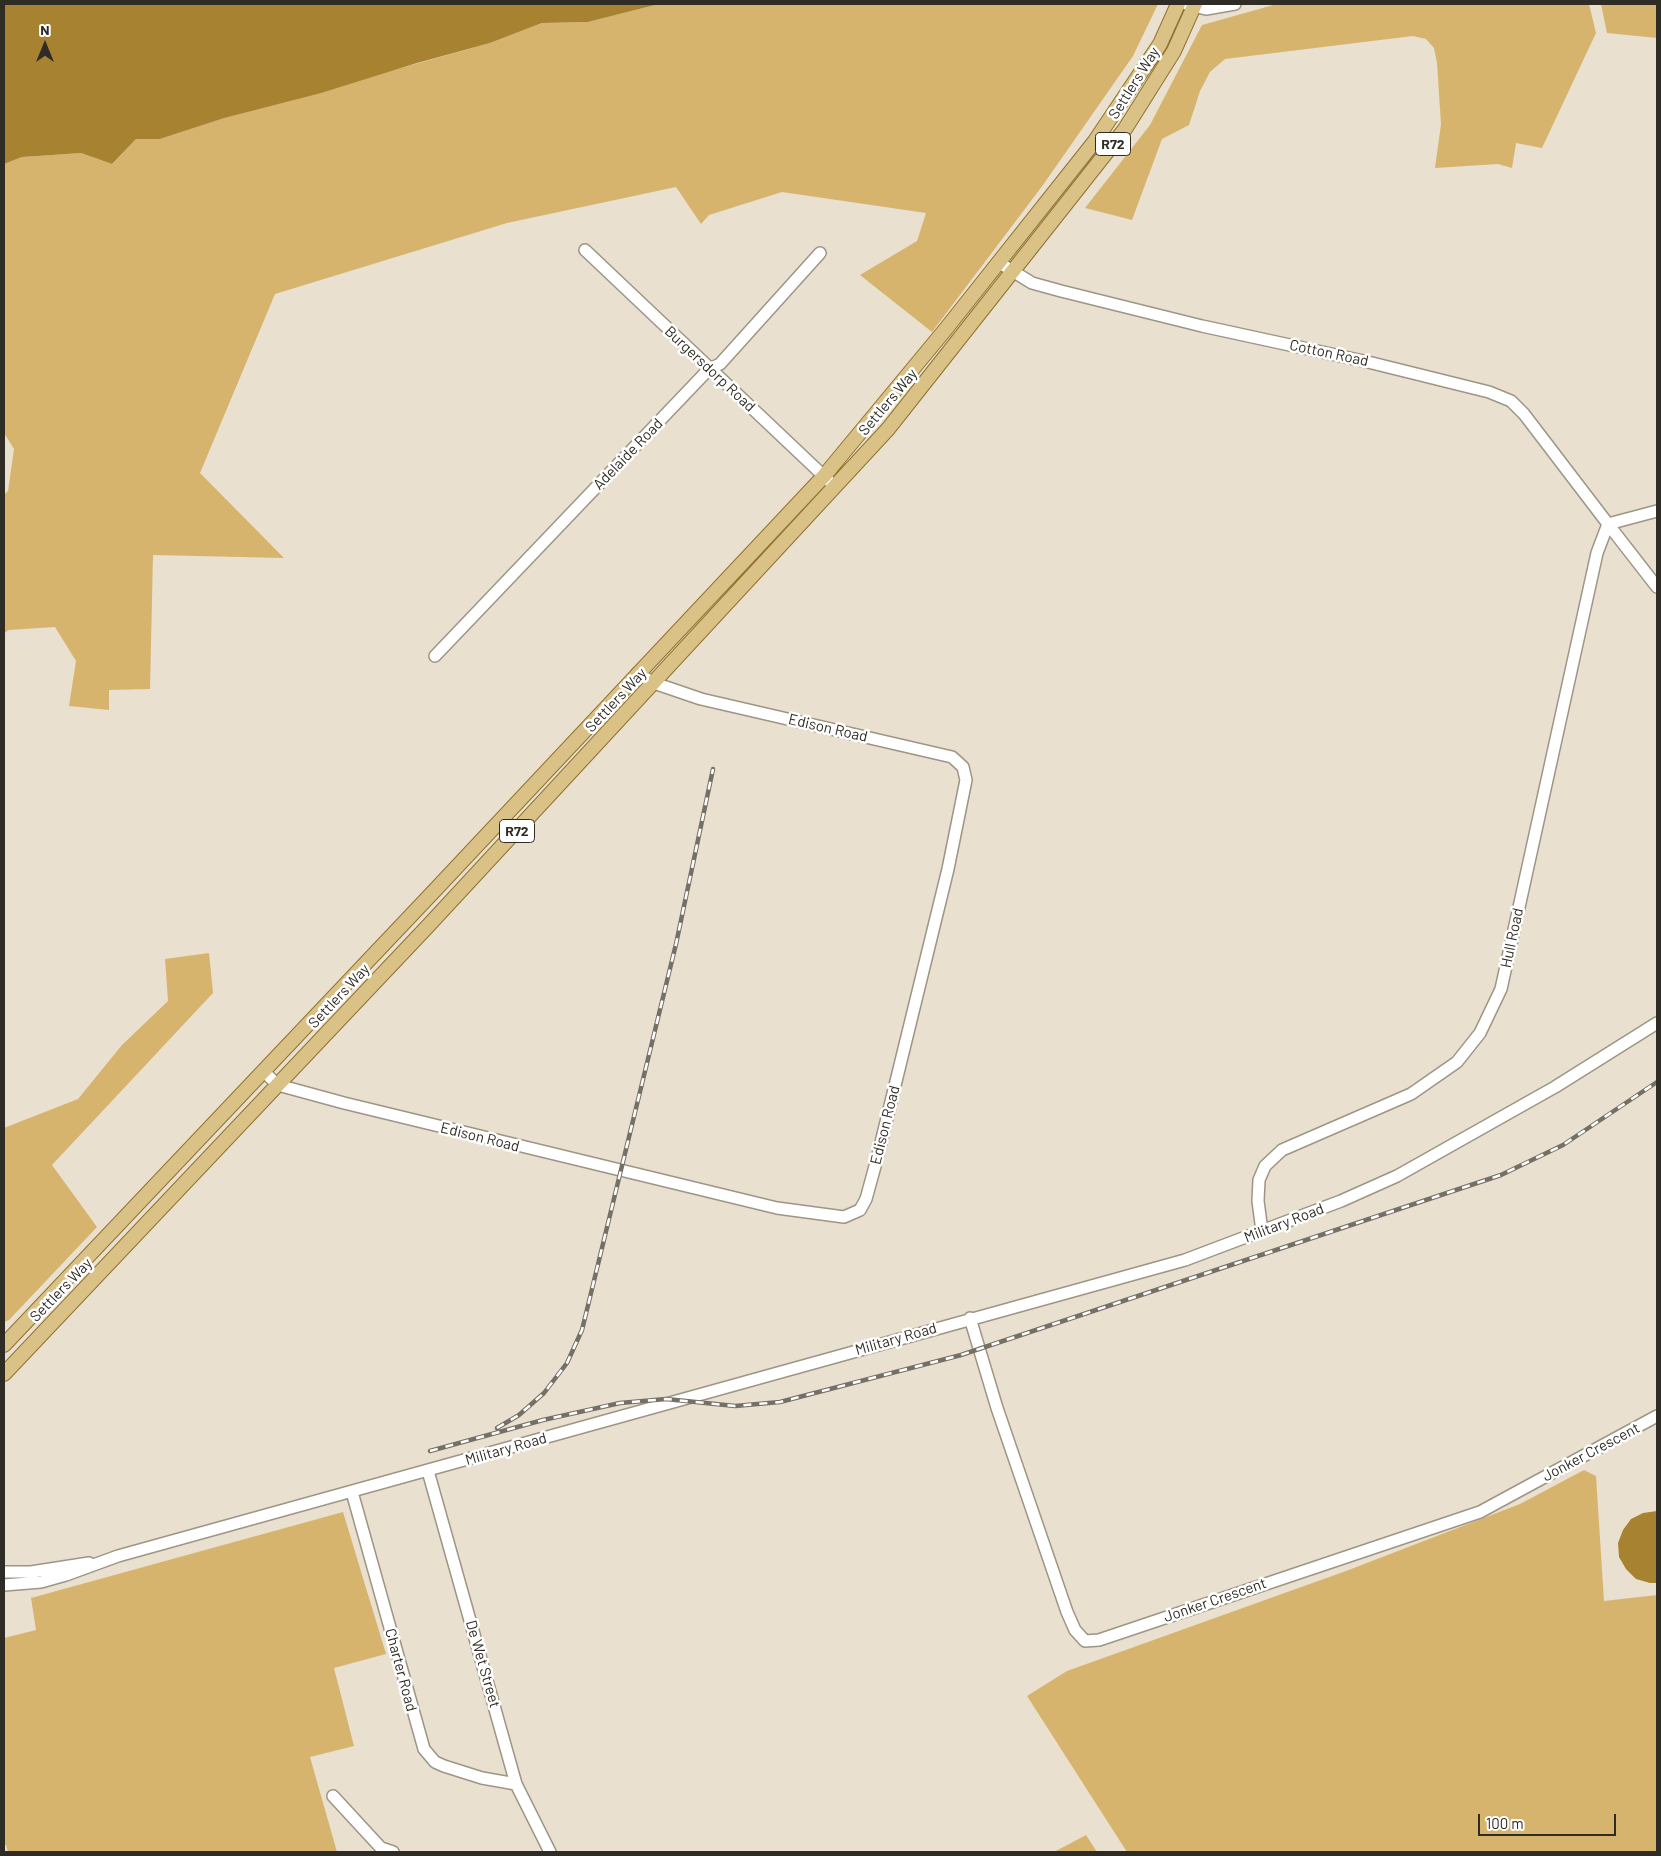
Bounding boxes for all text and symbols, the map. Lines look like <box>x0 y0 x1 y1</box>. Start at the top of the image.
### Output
north arrow <box>20 20 70 70</box>
text: N <box>40 21 50 38</box>
street label: Settlers Way <box>1105 44 1163 122</box>
road number: R72 <box>1096 132 1130 156</box>
street label: Burgersdorp Road <box>661 322 759 416</box>
street label: Cotton Road <box>1288 336 1370 370</box>
street label: Settlers Way <box>855 365 921 439</box>
street label: Adelaide Road <box>589 415 667 493</box>
street label: Settlers Way <box>582 664 650 736</box>
street label: Edison Road <box>787 710 869 746</box>
road number: R72 <box>500 819 534 842</box>
street label: Hull Road <box>1497 906 1527 970</box>
street label: Settlers Way <box>305 960 373 1032</box>
street label: Edison Road <box>867 1084 903 1166</box>
street label: Edison Road <box>439 1119 521 1155</box>
street label: Military Road <box>1242 1200 1326 1246</box>
street label: Settlers Way <box>26 1254 96 1326</box>
street label: Military Road <box>853 1319 939 1359</box>
street label: Jonker Crescent <box>1539 1419 1643 1485</box>
street label: Military Road <box>463 1429 549 1469</box>
street label: Jonker Crescent <box>1161 1574 1269 1626</box>
street label: De Wet Street <box>462 1618 504 1710</box>
street label: Charter Road <box>381 1626 421 1714</box>
scale bar <box>1481 1804 1618 1836</box>
text: 100 m <box>1486 1814 1524 1832</box>

